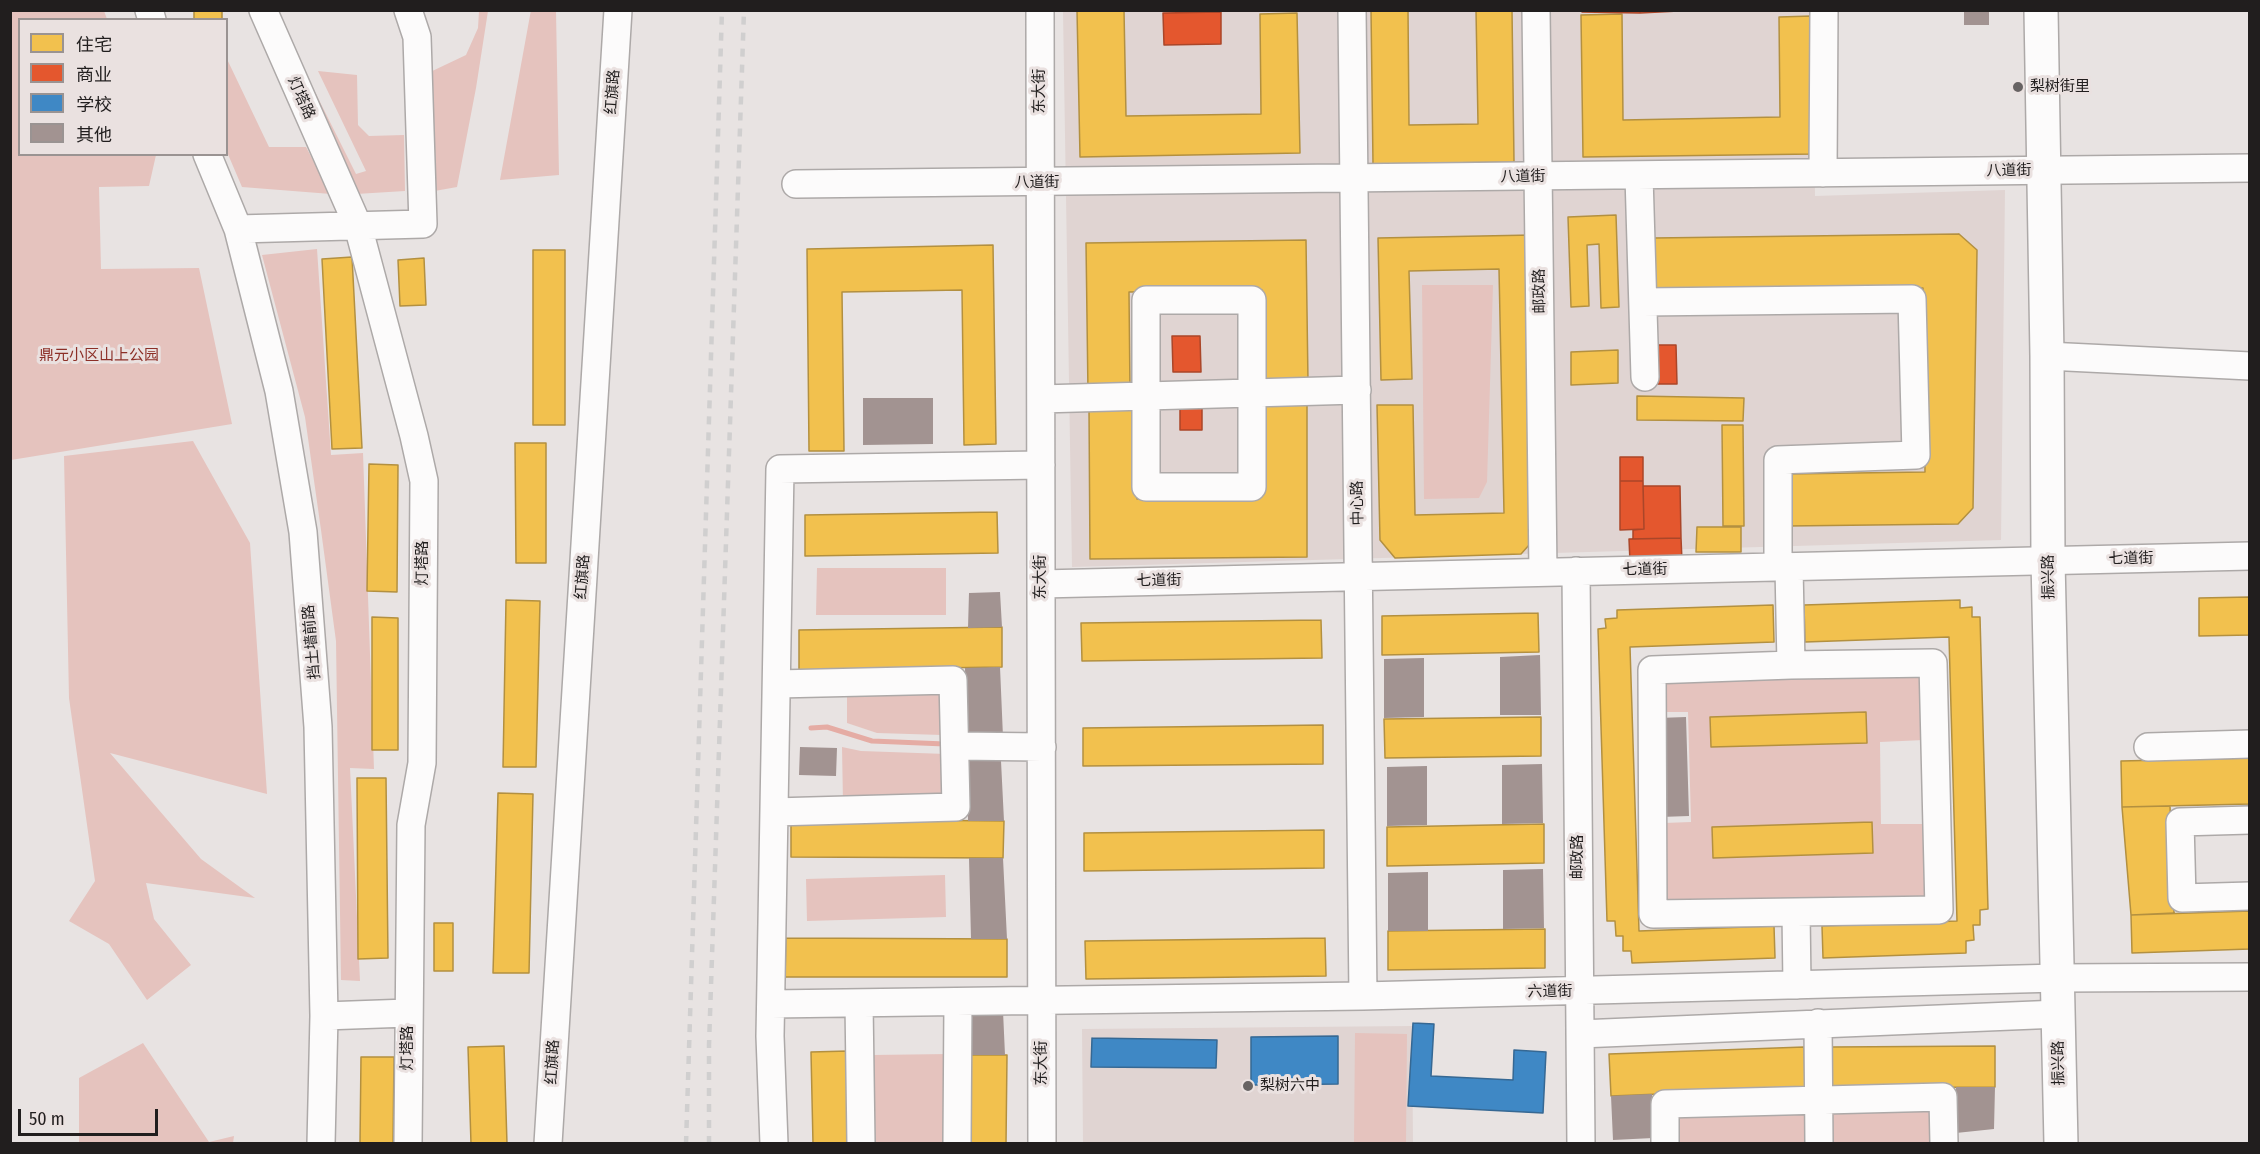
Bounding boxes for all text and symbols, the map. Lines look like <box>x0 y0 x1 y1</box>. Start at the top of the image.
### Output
legend <box>18 18 228 156</box>
text: 住宅 <box>76 34 112 56</box>
text: 商业 <box>76 64 112 86</box>
street label: 红旗路 <box>602 69 624 115</box>
street label: 东大街 <box>1031 69 1049 113</box>
street label: 灯塔路 <box>284 74 318 122</box>
place label: 梨树街里 <box>2030 78 2090 96</box>
marker: 梨树街里 <box>2011 80 2025 94</box>
text: 学校 <box>76 94 112 116</box>
text: 其他 <box>76 124 112 146</box>
street label: 八道街 <box>1986 162 2032 180</box>
street label: 八道街 <box>1500 168 1546 186</box>
street label: 八道街 <box>1015 174 1059 192</box>
street label: 邮政路 <box>1531 268 1549 314</box>
park label: 鼎元小区山上公园 <box>39 347 159 365</box>
street label: 中心路 <box>1349 480 1367 526</box>
street label: 灯塔路 <box>414 541 432 585</box>
street label: 七道街 <box>2108 550 2154 568</box>
street label: 红旗路 <box>572 554 594 600</box>
street label: 振兴路 <box>2040 554 2058 600</box>
street label: 东大街 <box>1032 555 1050 599</box>
street label: 七道街 <box>1622 561 1668 579</box>
street label: 七道街 <box>1136 572 1182 590</box>
street label: 挡土墙前路 <box>300 604 324 680</box>
street label: 邮政路 <box>1569 835 1587 879</box>
street label: 六道街 <box>1527 983 1573 1001</box>
street label: 灯塔路 <box>399 1026 417 1070</box>
street label: 红旗路 <box>543 1039 563 1085</box>
street label: 振兴路 <box>2050 1040 2068 1086</box>
street label: 东大街 <box>1033 1041 1051 1085</box>
place label: 梨树六中 <box>1260 1077 1320 1095</box>
marker: 梨树六中 <box>1241 1079 1255 1093</box>
scale bar <box>21 1097 160 1135</box>
text: 50 m <box>29 1108 65 1130</box>

